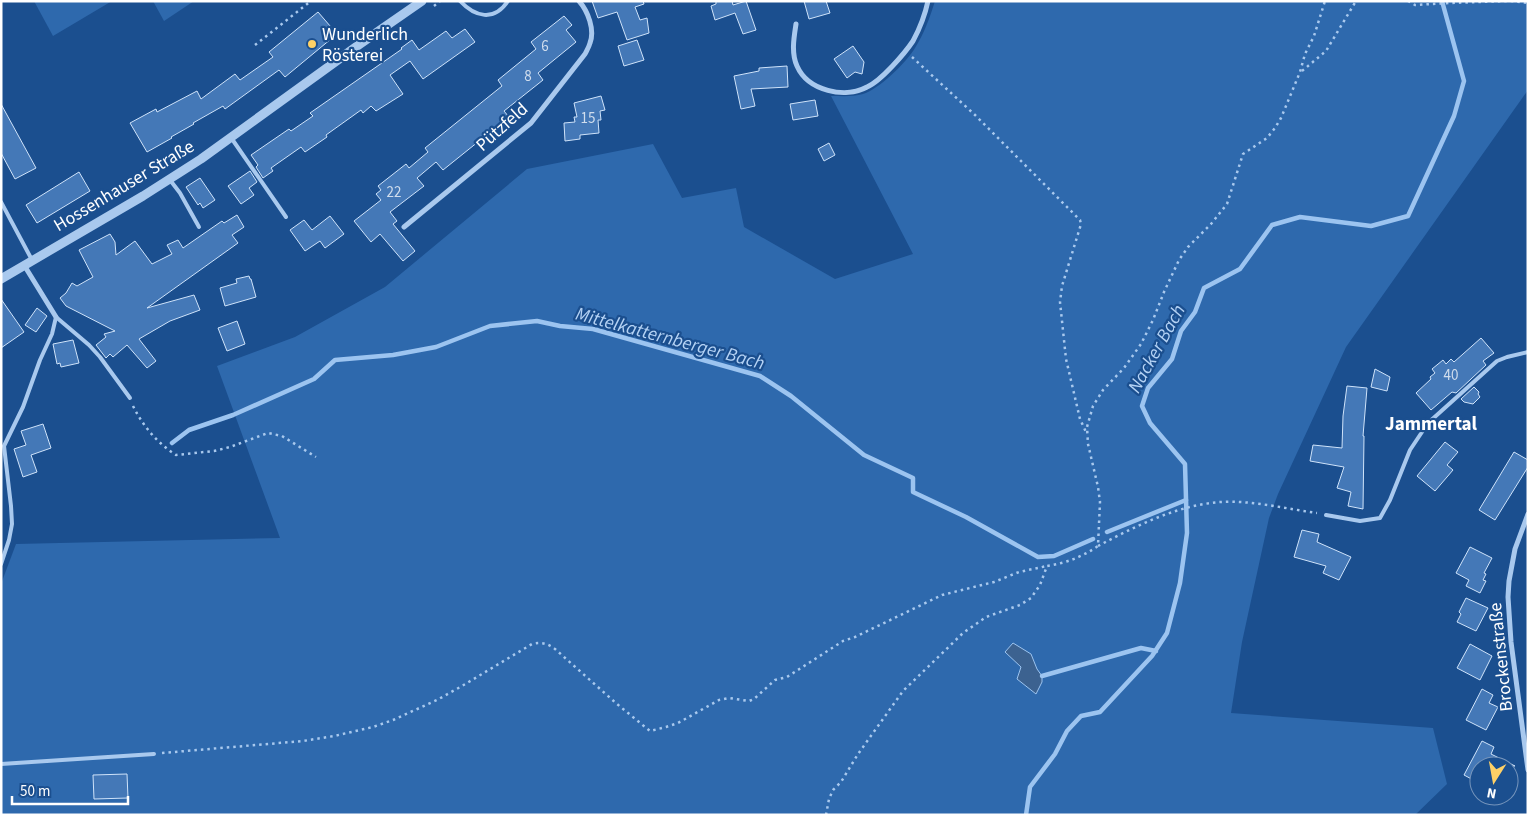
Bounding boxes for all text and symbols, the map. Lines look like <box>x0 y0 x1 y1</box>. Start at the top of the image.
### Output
place label: Wunderlich Rösterei <box>322 22 408 68</box>
house number: 6 <box>541 36 549 57</box>
marker: Wunderlich Rösterei <box>306 38 318 50</box>
house number: 8 <box>524 66 532 87</box>
street label: Pützfeld <box>470 97 534 157</box>
house number: 15 <box>581 108 595 129</box>
street label: Hossenhauser Straße <box>49 134 199 238</box>
house number: 22 <box>387 182 401 203</box>
water label: Nacker Bach <box>1122 300 1192 398</box>
water label: Mittelkatternberger Bach <box>572 301 768 377</box>
house number: 40 <box>1444 365 1458 386</box>
district label: Jammertal <box>1385 411 1478 438</box>
street label: Brockenstraße <box>1483 601 1519 713</box>
north arrow <box>1469 756 1519 806</box>
scale bar <box>12 774 129 806</box>
text: 50 m <box>20 781 50 802</box>
text: N <box>1485 782 1498 803</box>

